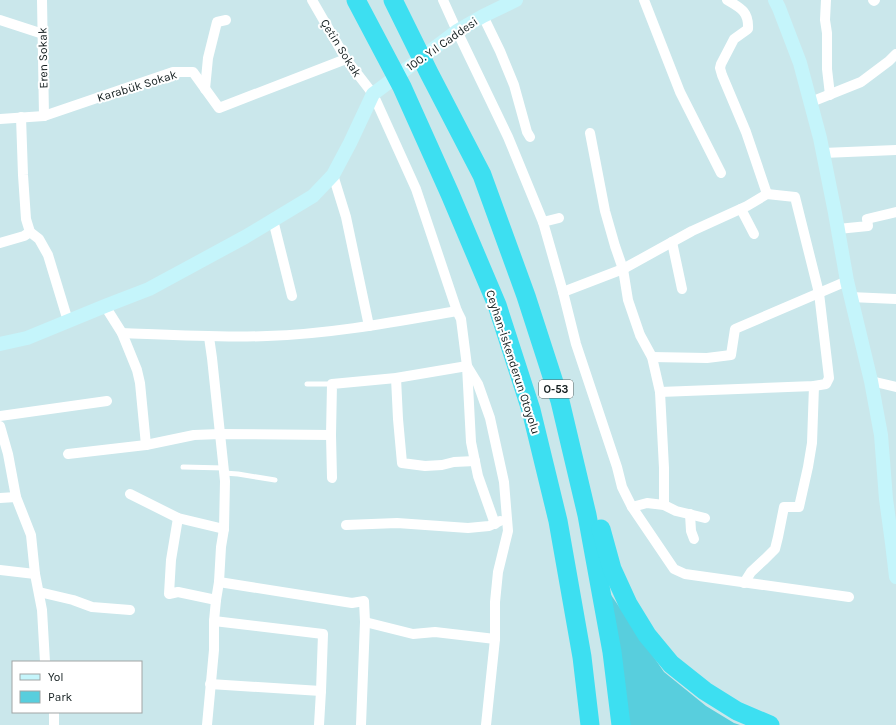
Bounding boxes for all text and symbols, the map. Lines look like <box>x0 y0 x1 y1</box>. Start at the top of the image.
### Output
street label: 100. Yıl Caddesi <box>404 14 480 74</box>
street label: Çetin Sokak <box>318 16 364 80</box>
street label: Eren Sokak <box>35 27 51 89</box>
street label: Karabük Sokak <box>95 67 179 105</box>
street label: Ceyhan-İskenderun Otoyolu <box>483 288 543 436</box>
road number: O-53 <box>539 380 573 398</box>
legend <box>12 661 142 713</box>
text: Yol <box>48 670 64 684</box>
text: Park <box>48 690 73 704</box>

